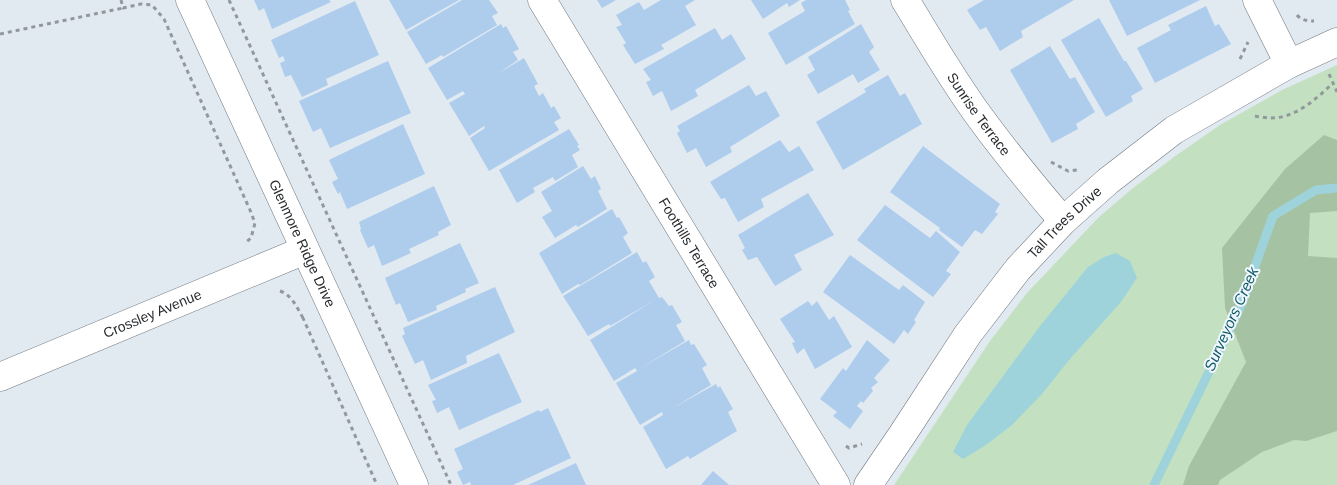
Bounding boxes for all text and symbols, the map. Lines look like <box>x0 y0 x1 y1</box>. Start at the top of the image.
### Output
street label: Sunrise Terrace <box>944 70 1014 159</box>
street label: Glenmore Ridge Drive <box>266 177 339 310</box>
street label: Tall Trees Drive <box>1024 183 1105 262</box>
street label: Foothills Terrace <box>656 195 723 291</box>
water label: Surveyors Creek <box>1201 263 1262 373</box>
street label: Crossley Avenue <box>101 286 204 341</box>

